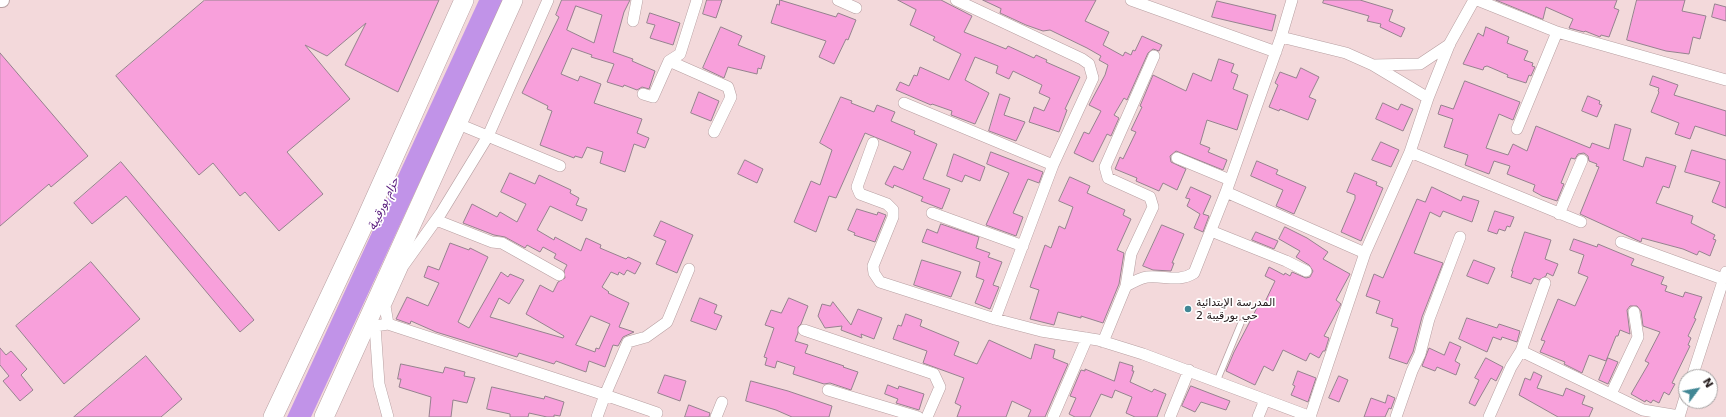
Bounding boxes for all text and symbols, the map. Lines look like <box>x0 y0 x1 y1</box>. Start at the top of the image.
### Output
water label: حزام بورقيبة <box>365 175 403 233</box>
place label: المدرسة الإبتدائية حي بورقيبة 2 <box>1196 296 1275 322</box>
marker: المدرسة الإبتدائية حي بورقيبة 2 <box>1183 304 1193 314</box>
north arrow <box>1678 369 1718 409</box>
text: N <box>1700 376 1716 390</box>

